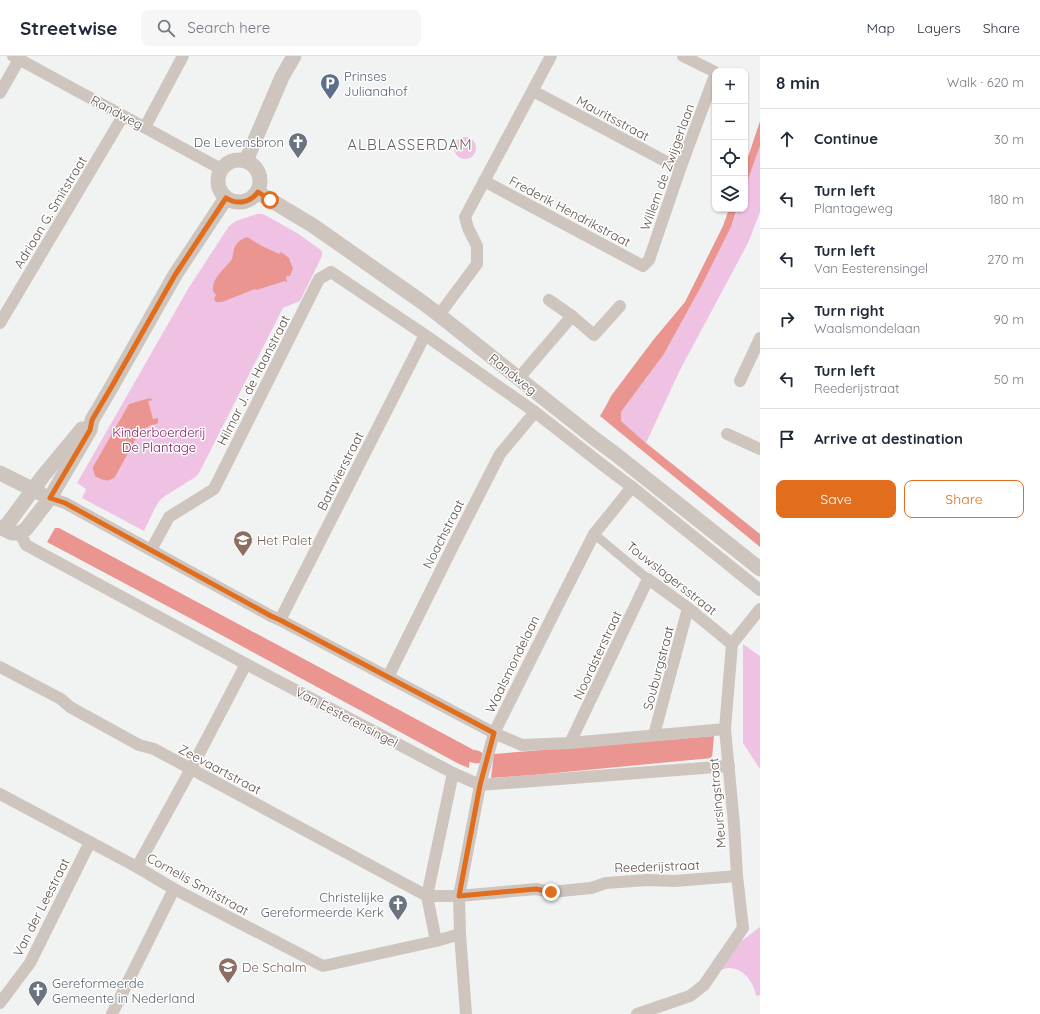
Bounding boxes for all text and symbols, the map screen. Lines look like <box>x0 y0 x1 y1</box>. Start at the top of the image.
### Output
search box <box>141 10 421 46</box>
text: Streetwise <box>20 16 117 40</box>
icon: search <box>155 17 177 39</box>
text: Search here <box>187 18 270 37</box>
text: Map <box>866 19 895 37</box>
text: Layers <box>917 19 961 37</box>
text: Share <box>983 19 1020 37</box>
place label: Prinses Julianahof <box>344 68 408 99</box>
map controls <box>712 68 748 212</box>
button: + <box>712 68 748 104</box>
parking icon: Prinses Julianahof <box>319 72 341 100</box>
text: 8 min <box>776 72 820 93</box>
text: Walk · 620 m <box>947 74 1024 90</box>
street label: Randweg <box>88 92 146 132</box>
street label: Mauritsstraat <box>574 92 652 144</box>
street label: Willem de Zwijgerlaan <box>637 101 697 233</box>
button: − <box>712 104 748 140</box>
icon: ahead <box>776 128 798 150</box>
text: Continue <box>814 129 878 148</box>
church icon: De Levensbron <box>287 131 309 159</box>
text: 30 m <box>994 131 1024 147</box>
place label: De Levensbron <box>194 134 284 150</box>
district label: ALBLASSERDAM <box>347 135 473 154</box>
button: locate <box>712 140 748 176</box>
street label: Adriaan G. Smitstraat <box>10 153 90 271</box>
street label: Frederik Hendrikstraat <box>507 172 633 250</box>
button: layers <box>712 176 748 212</box>
text: Turn left <box>814 181 876 200</box>
icon: left <box>776 188 798 210</box>
route start <box>261 191 279 209</box>
text: 180 m <box>989 191 1024 207</box>
text: Plantageweg <box>814 200 893 216</box>
text: Turn left <box>814 241 876 260</box>
icon: left <box>776 248 798 270</box>
text: 270 m <box>987 251 1024 267</box>
text: Van Eesterensingel <box>814 260 928 276</box>
text: Turn right <box>814 301 885 320</box>
icon: right <box>776 308 798 330</box>
text: 90 m <box>994 311 1024 327</box>
street label: Hilmar J. de Haanstraat <box>213 312 293 448</box>
text: Waalsmondelaan <box>814 320 920 336</box>
street label: Randweg <box>486 350 540 398</box>
text: Turn left <box>814 361 876 380</box>
icon: left <box>776 368 798 390</box>
text: 50 m <box>994 371 1024 387</box>
text: Reederijstraat <box>814 380 900 396</box>
park label: Kinderboerderij De Plantage <box>112 424 206 455</box>
icon: arrive <box>776 428 798 450</box>
street label: Batavierstraat <box>313 429 367 513</box>
text: Arrive at destination <box>814 429 963 448</box>
button: Save <box>776 480 896 518</box>
button: Share <box>904 480 1024 518</box>
street label: Noachstraat <box>419 497 467 571</box>
school or university icon: Het Palet <box>232 529 254 557</box>
place label: Het Palet <box>257 532 312 548</box>
street label: Touwslagersstraat <box>624 538 720 618</box>
street label: Noordsterstraat <box>569 608 625 702</box>
street label: Waalsmondelaan <box>482 613 542 715</box>
street label: Souburgstraat <box>639 624 677 712</box>
street label: Van Eesterensingel <box>293 683 401 751</box>
street label: Zeevaartstraat <box>176 741 264 797</box>
street label: Meursingstraat <box>705 757 729 849</box>
street label: Cornelis Smitstraat <box>144 849 252 919</box>
street label: Van der Leestraat <box>9 855 73 959</box>
street label: Reederijstraat <box>614 857 700 875</box>
route end <box>542 883 560 901</box>
place label: Christelijke Gereformeerde Kerk <box>261 889 384 920</box>
church icon: Christelijke Gereformeerde Kerk <box>387 893 409 921</box>
school or university icon: De Schalm <box>217 956 239 984</box>
place label: De Schalm <box>242 959 307 975</box>
place label: Gereformeerde Gemeente in Nederland <box>52 975 195 1006</box>
church icon: Gereformeerde Gemeente in Nederland <box>27 979 49 1007</box>

